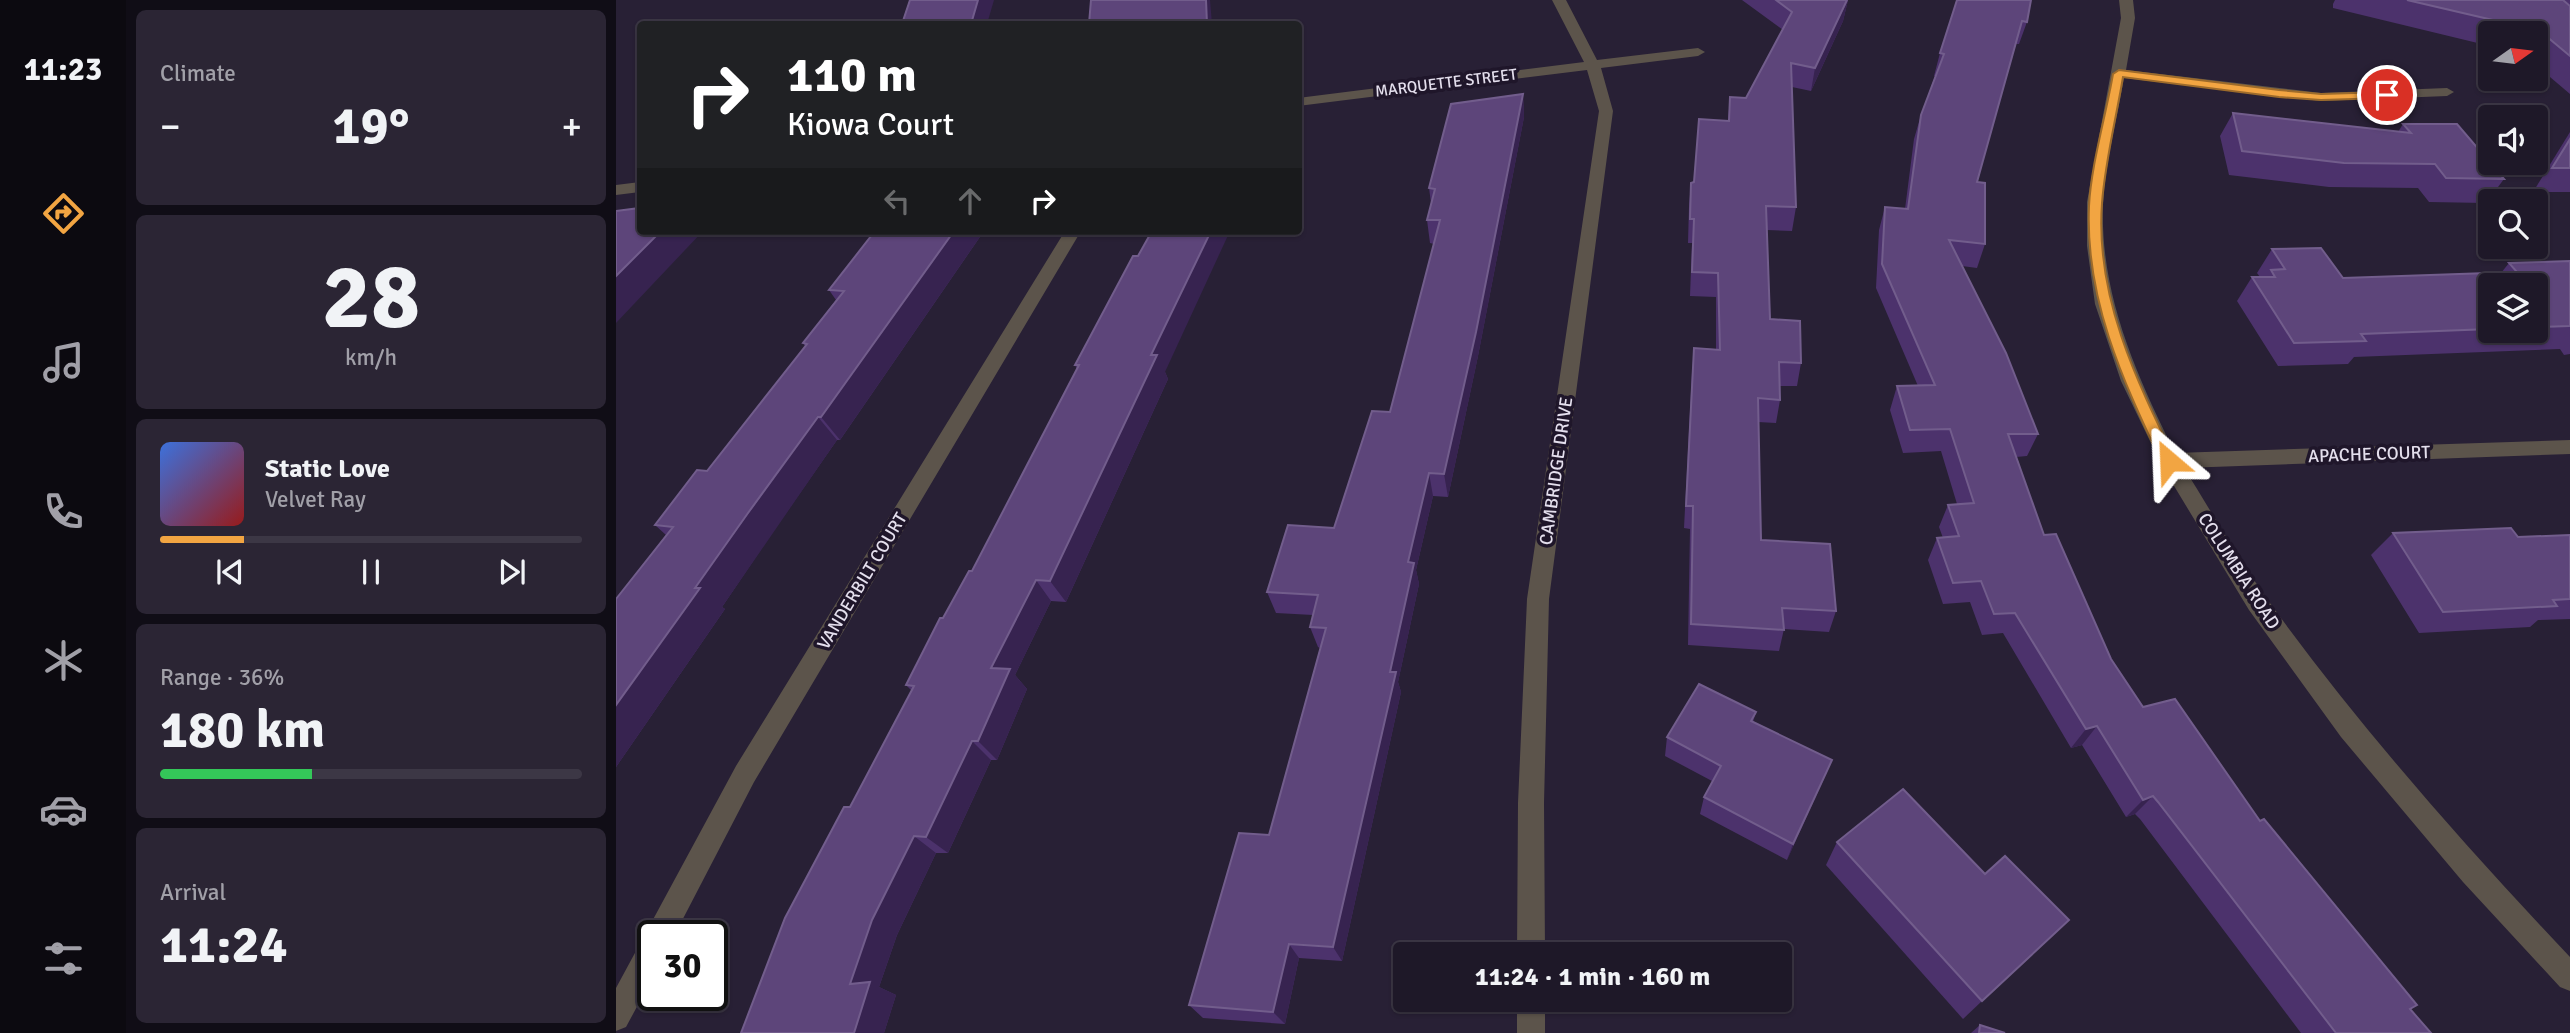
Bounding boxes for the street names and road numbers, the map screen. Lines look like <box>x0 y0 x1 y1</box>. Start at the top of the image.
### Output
street label: MARQUETTE STREET <box>1374 64 1518 102</box>
street label: CAMBRIDGE DRIVE <box>1535 396 1577 546</box>
street label: APACHE COURT <box>2308 441 2431 467</box>
street label: VANDERBILT COURT <box>812 508 912 653</box>
street label: COLUMBIA ROAD <box>2193 509 2285 633</box>

